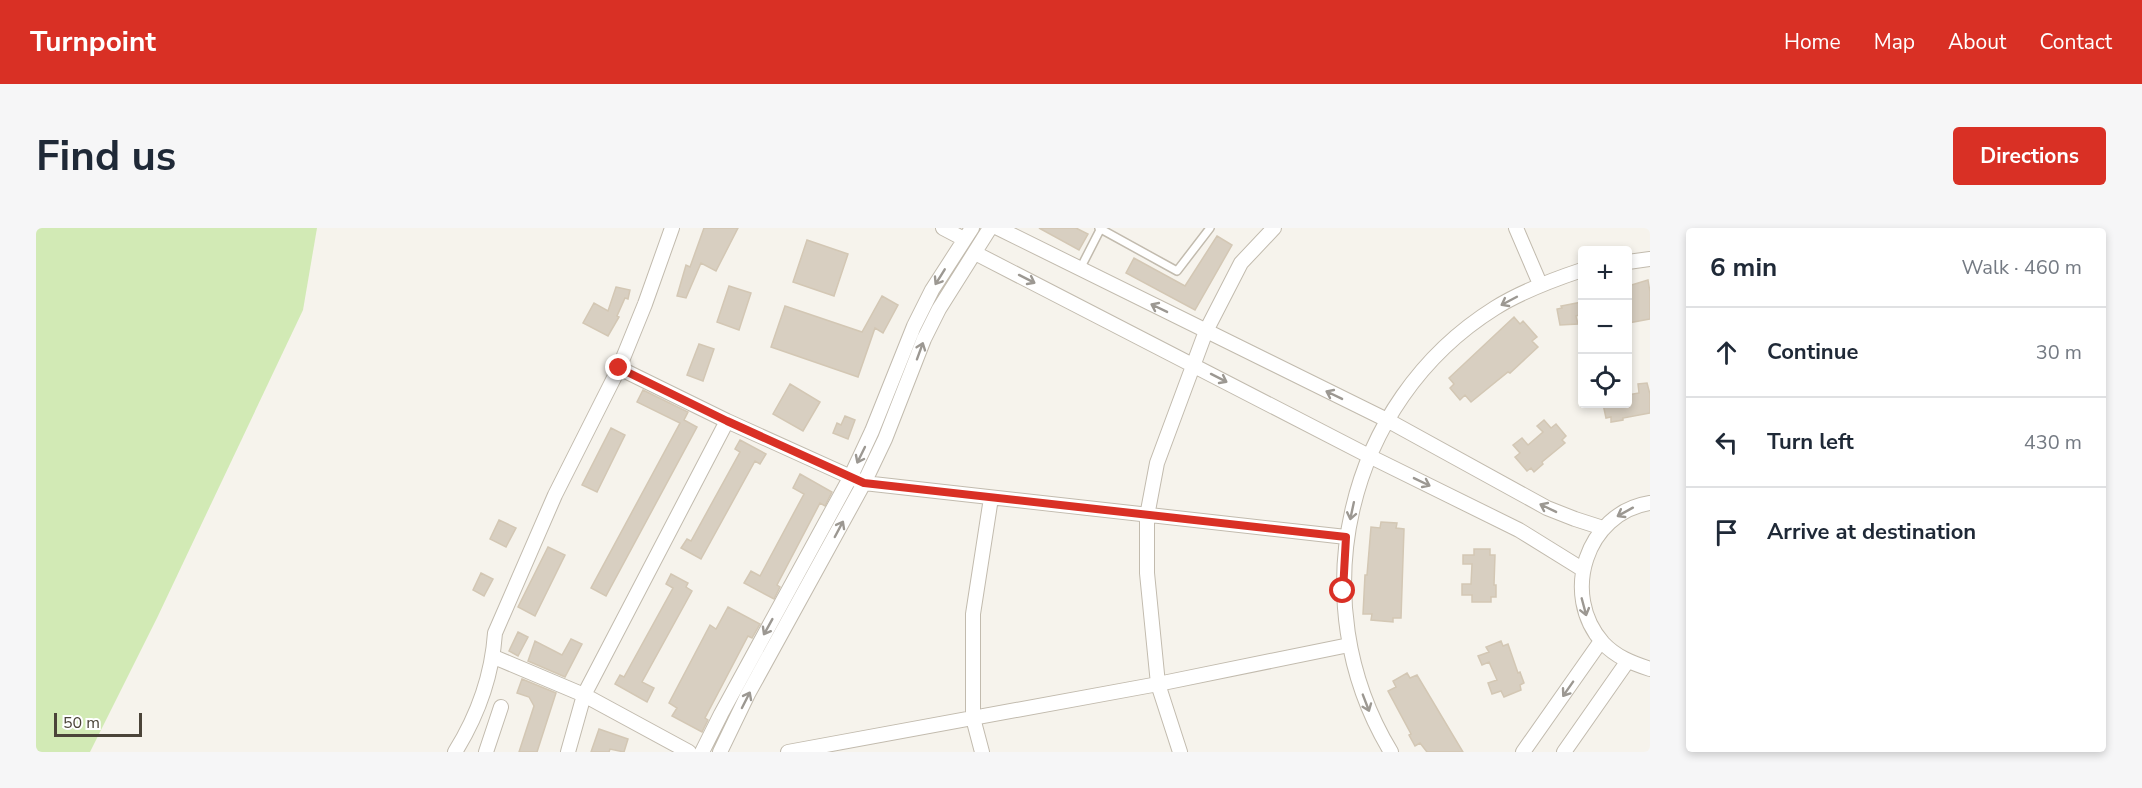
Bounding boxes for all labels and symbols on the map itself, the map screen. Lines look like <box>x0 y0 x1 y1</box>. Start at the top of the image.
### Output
one-way arrow <box>934 268 946 285</box>
one-way arrow <box>1018 274 1036 285</box>
one-way arrow <box>1501 296 1519 307</box>
one-way arrow <box>1151 302 1169 314</box>
one-way arrow <box>915 342 926 361</box>
route end <box>605 354 631 380</box>
one-way arrow <box>1210 373 1228 384</box>
one-way arrow <box>1326 388 1344 400</box>
one-way arrow <box>854 446 866 464</box>
one-way arrow <box>1412 476 1430 488</box>
one-way arrow <box>1346 501 1357 521</box>
one-way arrow <box>1540 502 1558 513</box>
one-way arrow <box>1617 506 1634 518</box>
one-way arrow <box>834 520 845 538</box>
route start <box>1329 577 1355 603</box>
one-way arrow <box>1579 597 1591 616</box>
one-way arrow <box>762 618 774 635</box>
one-way arrow <box>1561 681 1574 697</box>
one-way arrow <box>740 691 752 709</box>
one-way arrow <box>1362 693 1373 712</box>
scale bar <box>54 710 142 738</box>

